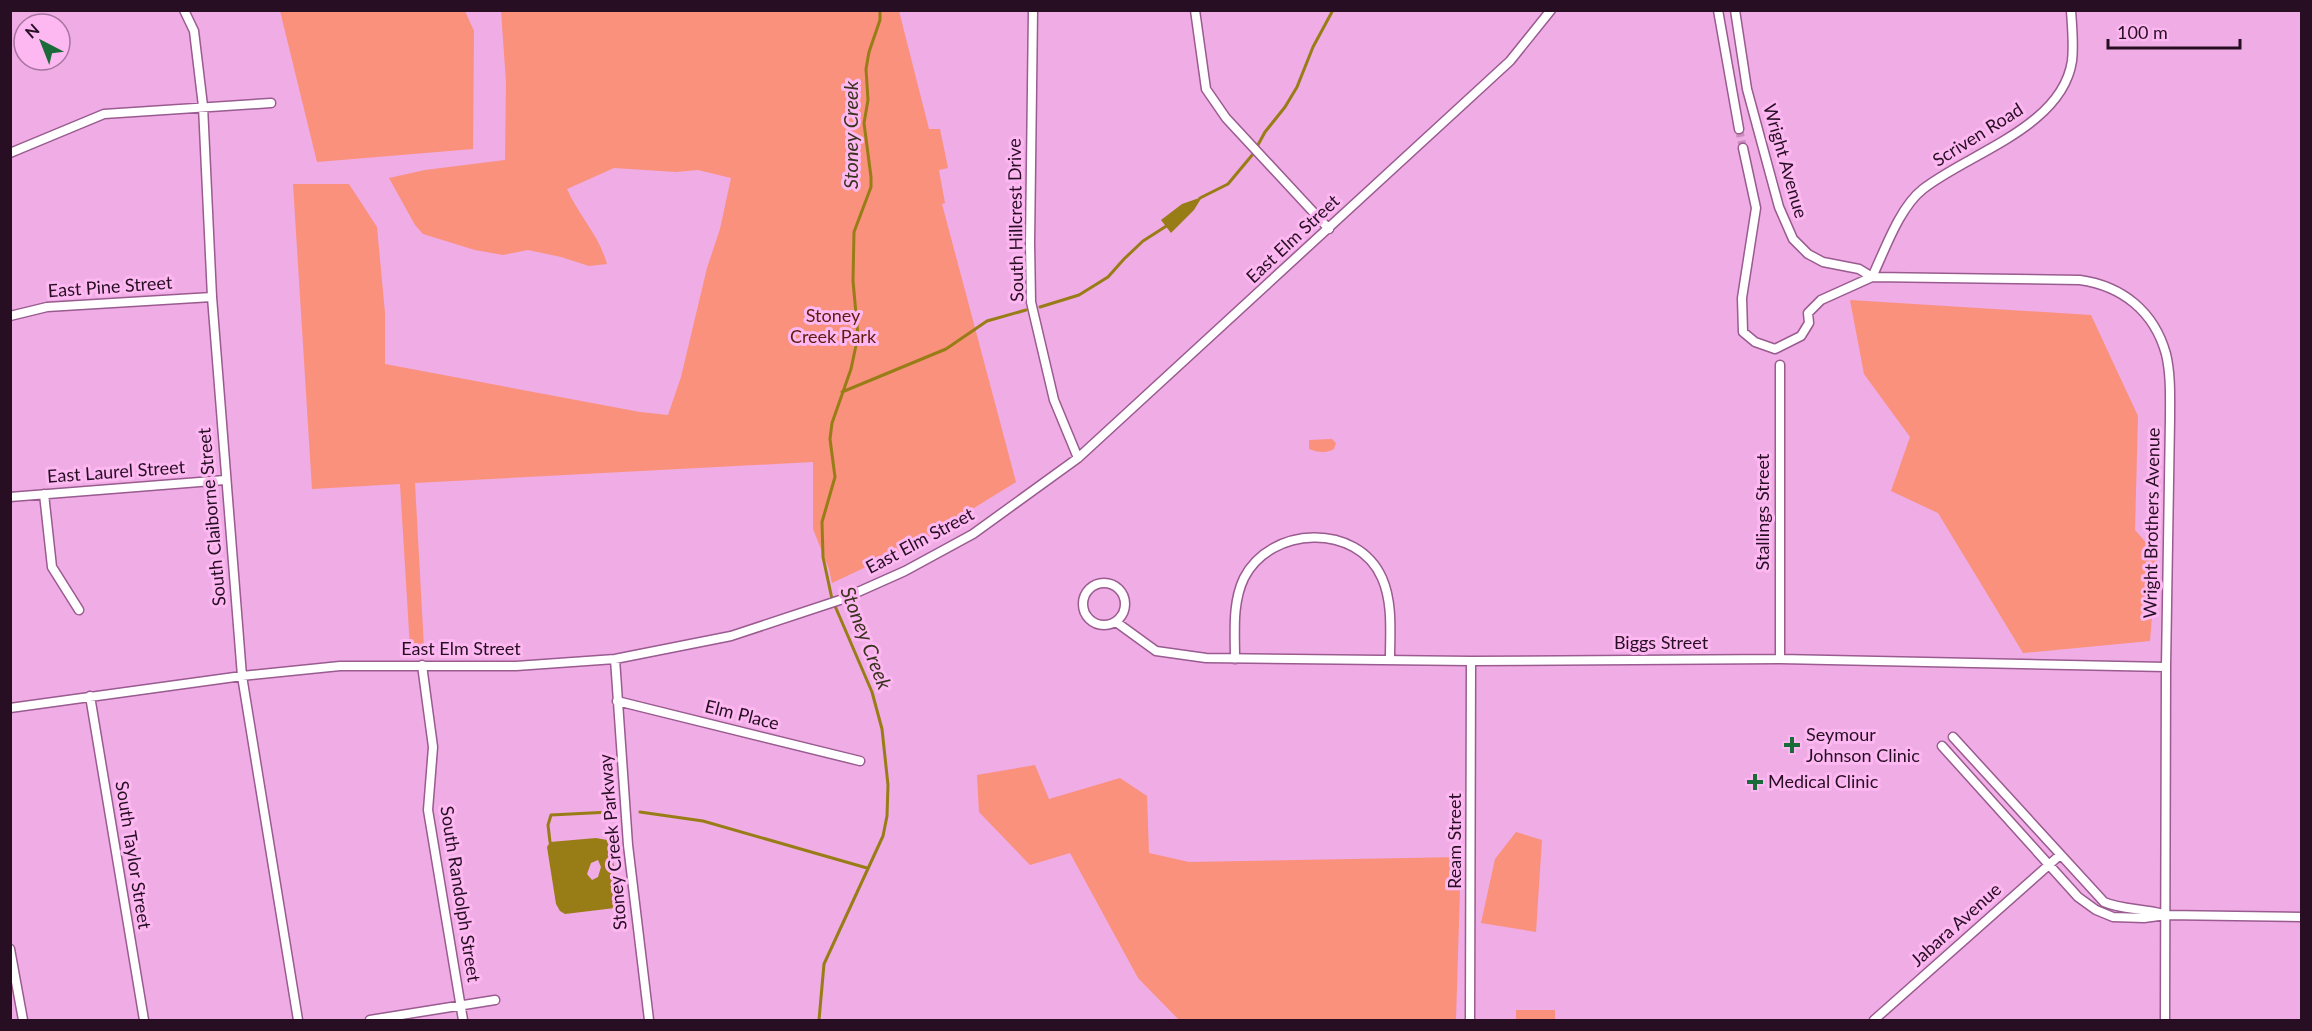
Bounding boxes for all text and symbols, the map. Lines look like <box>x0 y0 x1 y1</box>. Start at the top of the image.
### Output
north arrow <box>12 12 72 72</box>
scale bar <box>2108 12 2240 50</box>
text: N <box>21 19 43 42</box>
text: 100 m <box>2117 21 2168 43</box>
water label: Stoney Creek <box>838 80 862 189</box>
street label: Scriven Road <box>1928 98 2027 171</box>
street label: Wright Avenue <box>1759 101 1813 221</box>
street label: South Hillcrest Drive <box>1003 138 1027 302</box>
street label: East Elm Street <box>1241 189 1344 287</box>
street label: East Pine Street <box>47 271 173 301</box>
park label: Stoney Creek Park <box>790 304 877 347</box>
street label: South Claiborne Street <box>192 426 230 607</box>
street label: Wright Brothers Avenue <box>2138 427 2164 618</box>
street label: Stallings Street <box>1751 453 1773 570</box>
street label: East Laurel Street <box>46 455 186 487</box>
street label: East Elm Street <box>862 502 978 578</box>
water label: Stoney Creek <box>836 583 898 693</box>
street label: Biggs Street <box>1614 631 1709 653</box>
street label: East Elm Street <box>401 637 521 659</box>
street label: Elm Place <box>703 694 782 734</box>
place label: Seymour Johnson Clinic <box>1806 723 1920 766</box>
marker: Seymour Johnson Clinic <box>1783 736 1801 754</box>
street label: Stoney Creek Parkway <box>593 752 631 931</box>
place label: Medical Clinic <box>1768 770 1879 792</box>
marker: Medical Clinic <box>1746 773 1764 791</box>
street label: South Taylor Street <box>111 779 157 931</box>
street label: Ream Street <box>1443 792 1465 889</box>
street label: South Randolph Street <box>436 804 486 984</box>
street label: Jabara Avenue <box>1906 878 2005 971</box>

